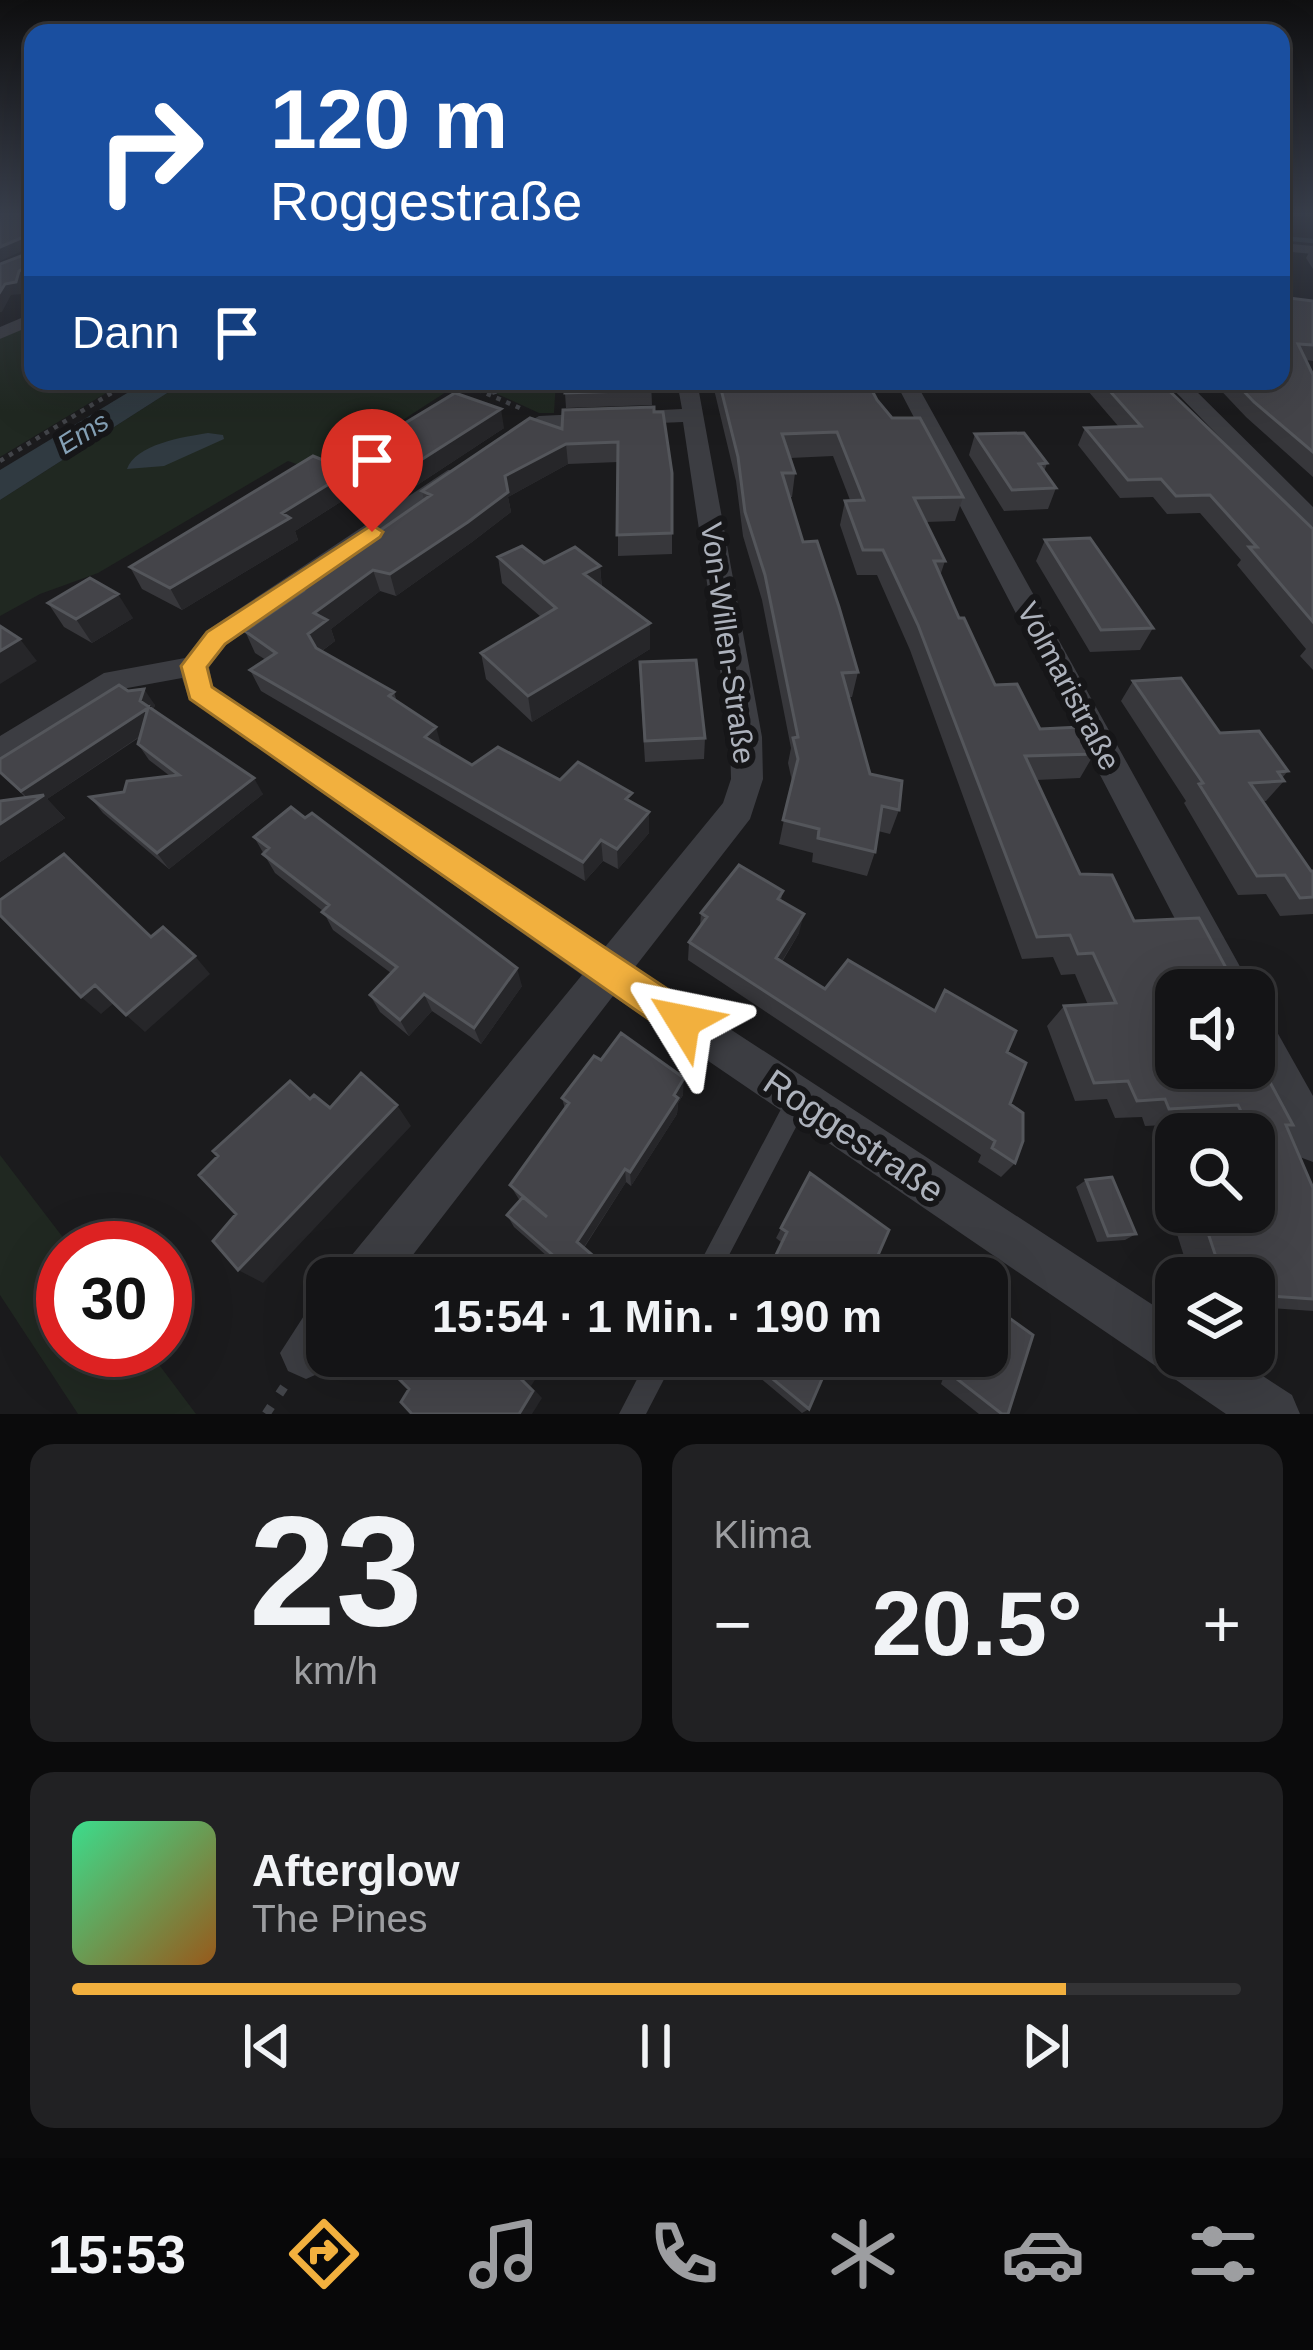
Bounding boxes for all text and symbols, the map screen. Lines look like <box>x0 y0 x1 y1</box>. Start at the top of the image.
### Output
icon: right <box>72 72 228 228</box>
text: 120 m <box>270 72 508 166</box>
text: Roggestraße <box>270 171 582 231</box>
icon: arrive <box>204 300 270 366</box>
text: Dann <box>72 307 180 358</box>
water label: Ems <box>52 406 114 460</box>
pin <box>321 409 423 532</box>
icon: arrive <box>339 427 405 493</box>
street label: Von-Willen-Straße <box>695 520 761 766</box>
street label: Volmaristraße <box>1011 597 1127 775</box>
position arrow <box>620 958 746 1084</box>
map controls <box>1155 969 1275 1377</box>
button: sound <box>1155 969 1275 1089</box>
street label: Roggestraße <box>756 1061 952 1211</box>
button: search <box>1155 1113 1275 1233</box>
speed limit sign: 30 <box>36 1221 192 1377</box>
button: layers <box>1155 1257 1275 1377</box>
text: 15:54 · 1 Min. · 190 m <box>432 1291 882 1342</box>
text: 23 <box>249 1484 423 1658</box>
text: Klima <box>714 1513 811 1556</box>
text: 20.5° <box>872 1574 1083 1674</box>
text: − <box>714 1587 752 1661</box>
text: + <box>1202 1587 1241 1661</box>
text: km/h <box>293 1649 378 1692</box>
text: Afterglow <box>252 1845 460 1896</box>
text: The Pines <box>252 1897 428 1940</box>
icon: previous <box>234 2013 300 2079</box>
icon: pause <box>623 2013 689 2079</box>
icon: next <box>1013 2013 1079 2079</box>
icon: directions <box>282 2212 366 2296</box>
icon: music <box>462 2212 546 2296</box>
icon: phone <box>642 2212 726 2296</box>
icon: climate <box>821 2212 905 2296</box>
icon: car <box>1001 2212 1085 2296</box>
icon: filters <box>1181 2212 1265 2296</box>
text: 15:53 <box>48 2224 186 2284</box>

